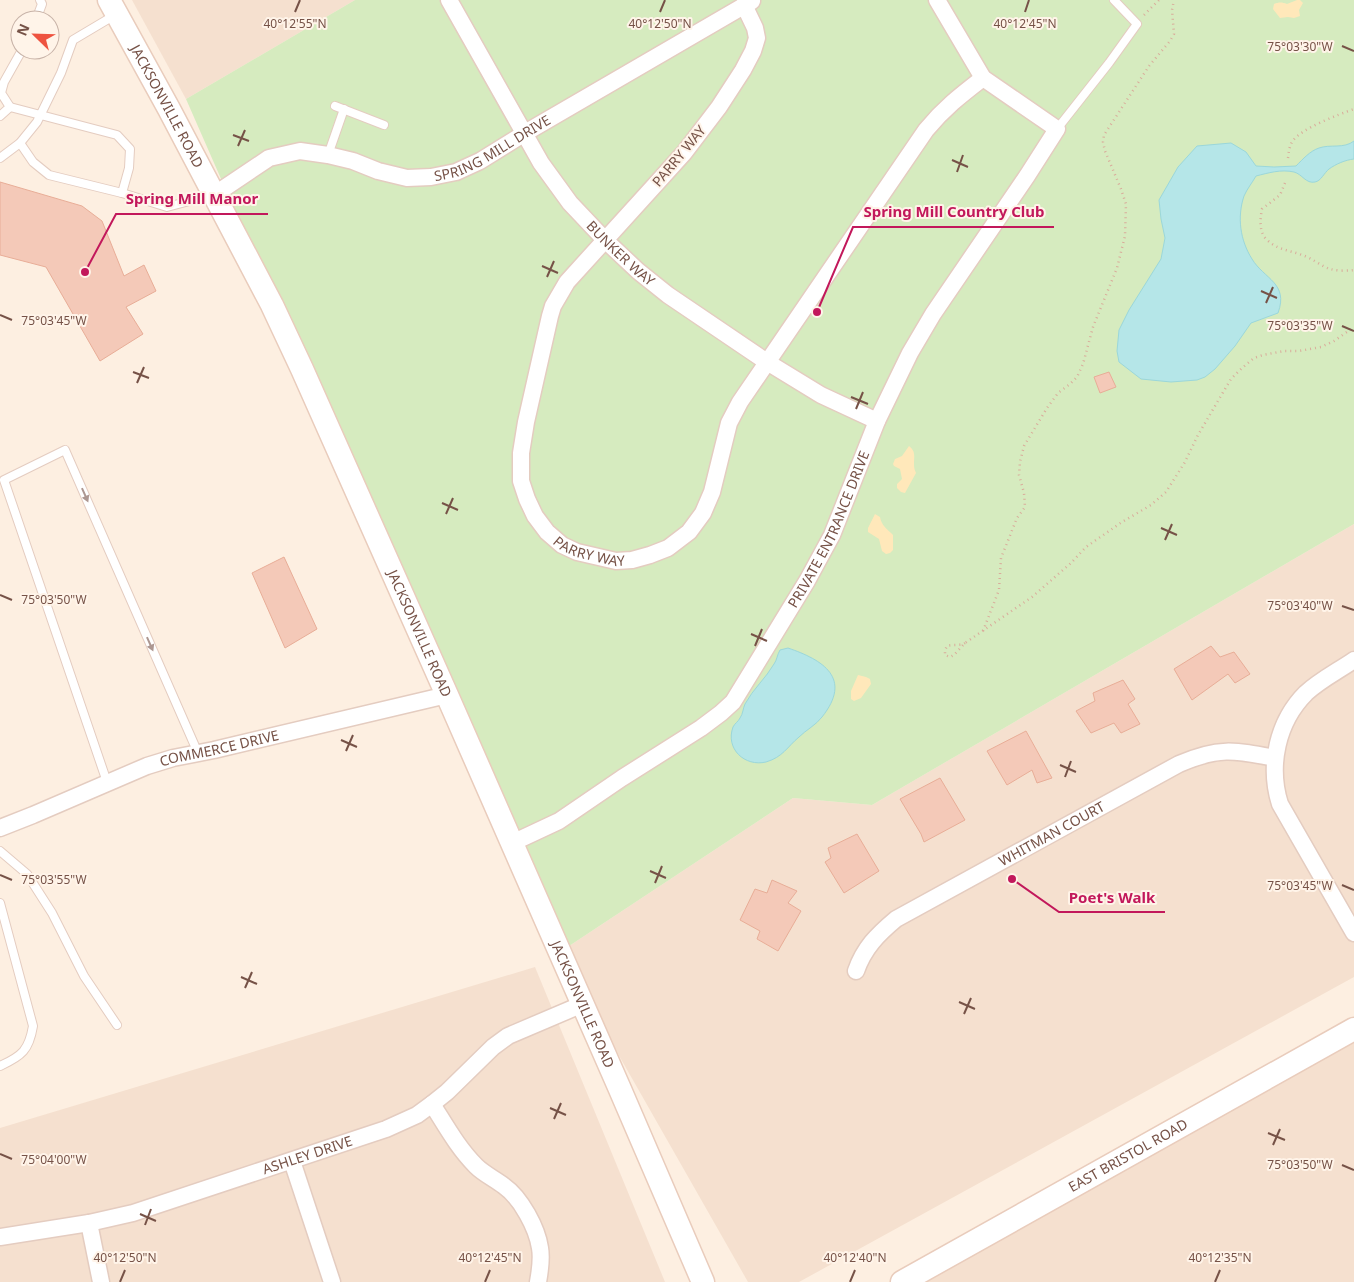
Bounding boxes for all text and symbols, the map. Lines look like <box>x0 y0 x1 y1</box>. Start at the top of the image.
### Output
north arrow <box>10 10 60 60</box>
text: 40°12'55"N <box>263 15 327 32</box>
text: 40°12'50"N <box>628 15 692 32</box>
text: 40°12'45"N <box>993 15 1057 32</box>
text: N <box>12 21 34 39</box>
text: 75°03'30"W <box>1267 38 1333 55</box>
street label: JACKSONVILLE ROAD <box>125 39 208 171</box>
street label: SPRING MILL DRIVE <box>432 110 554 185</box>
street label: PARRY WAY <box>647 121 710 190</box>
callout: Spring Mill Manor <box>116 184 268 214</box>
text: Spring Mill Manor <box>126 188 259 208</box>
callout: Spring Mill Country Club <box>853 197 1054 227</box>
text: Spring Mill Country Club <box>863 201 1045 221</box>
street label: BUNKER WAY <box>583 216 659 290</box>
text: 75°03'45"W <box>21 312 87 329</box>
text: 75°03'35"W <box>1267 317 1333 334</box>
street label: PRIVATE ENTRANCE DRIVE <box>783 448 873 611</box>
one-way arrow <box>81 488 89 502</box>
street label: PARRY WAY <box>549 532 625 570</box>
street label: JACKSONVILLE ROAD <box>383 565 457 700</box>
text: 75°03'50"W <box>21 591 87 608</box>
text: 75°03'40"W <box>1267 597 1333 614</box>
one-way arrow <box>146 637 154 651</box>
street label: COMMERCE DRIVE <box>157 725 281 771</box>
street label: WHITMAN COURT <box>995 796 1108 870</box>
text: 75°03'55"W <box>21 871 87 888</box>
text: 75°03'45"W <box>1267 877 1333 894</box>
callout: Poet's Walk <box>1059 882 1165 912</box>
text: Poet's Walk <box>1069 887 1156 907</box>
street label: JACKSONVILLE ROAD <box>546 936 619 1071</box>
street label: EAST BRISTOL ROAD <box>1065 1114 1191 1196</box>
street label: ASHLEY DRIVE <box>260 1131 355 1178</box>
text: 75°04'00"W <box>21 1151 87 1168</box>
text: 75°03'50"W <box>1267 1156 1333 1173</box>
text: 40°12'50"N <box>93 1249 157 1266</box>
text: 40°12'45"N <box>458 1249 522 1266</box>
text: 40°12'40"N <box>823 1249 887 1266</box>
text: 40°12'35"N <box>1188 1249 1252 1266</box>

